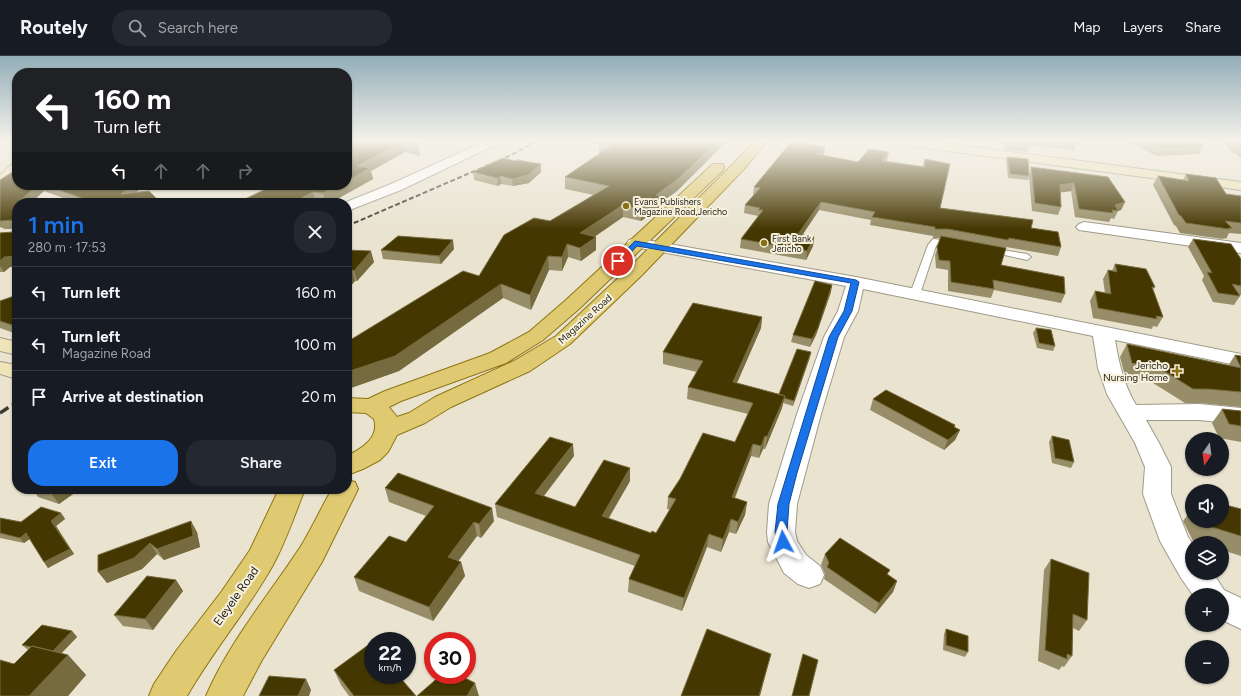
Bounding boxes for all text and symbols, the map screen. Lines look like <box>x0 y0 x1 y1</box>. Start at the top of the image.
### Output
search box <box>112 10 392 46</box>
text: Routely <box>20 16 88 39</box>
icon: search <box>126 17 148 39</box>
text: Search here <box>158 19 238 37</box>
text: Map <box>1073 19 1101 36</box>
text: Layers <box>1123 19 1163 36</box>
text: Share <box>1185 19 1221 36</box>
text: 160 m <box>94 82 171 116</box>
icon: left <box>28 84 80 136</box>
text: Turn left <box>94 116 161 138</box>
icon: left <box>108 160 130 182</box>
icon: ahead <box>150 160 172 182</box>
icon: ahead <box>192 160 214 182</box>
icon: right <box>234 160 256 182</box>
place label: Evans Publishers Magazine Road,Jericho <box>634 196 727 217</box>
marker: Evans Publishers Magazine Road,Jericho <box>621 201 631 211</box>
text: 1 min <box>28 210 84 239</box>
button: close <box>294 211 336 253</box>
place label: First Bank Jericho <box>772 233 812 254</box>
marker: First Bank Jericho <box>759 238 769 248</box>
text: 280 m · 17:53 <box>28 240 106 255</box>
pin <box>601 244 635 278</box>
icon: arrive <box>607 250 629 272</box>
icon: left <box>28 282 50 304</box>
text: Turn left <box>62 284 120 302</box>
text: 160 m <box>295 284 336 302</box>
street label: Magazine Road <box>555 291 615 347</box>
text: Turn left <box>62 328 120 346</box>
icon: left <box>28 334 50 356</box>
text: 100 m <box>294 336 336 354</box>
text: Magazine Road <box>62 346 151 361</box>
place label: Jericho Nursing Home <box>1103 359 1169 384</box>
marker: Jericho Nursing Home <box>1171 365 1183 377</box>
icon: arrive <box>28 386 50 408</box>
text: Arrive at destination <box>62 388 203 406</box>
text: 20 m <box>302 388 336 406</box>
north arrow <box>1185 432 1229 476</box>
map controls <box>1185 432 1229 684</box>
button: Exit <box>28 440 178 486</box>
button: Share <box>186 440 336 486</box>
button: sound <box>1185 484 1229 528</box>
position arrow <box>762 521 804 563</box>
button: layers <box>1185 536 1229 580</box>
street label: Eleyele Road <box>211 564 261 628</box>
button: + <box>1185 588 1229 632</box>
speed limit sign: 30 <box>424 632 476 684</box>
button: − <box>1185 640 1229 684</box>
text: 22 <box>378 641 402 665</box>
text: km/h <box>379 661 401 674</box>

